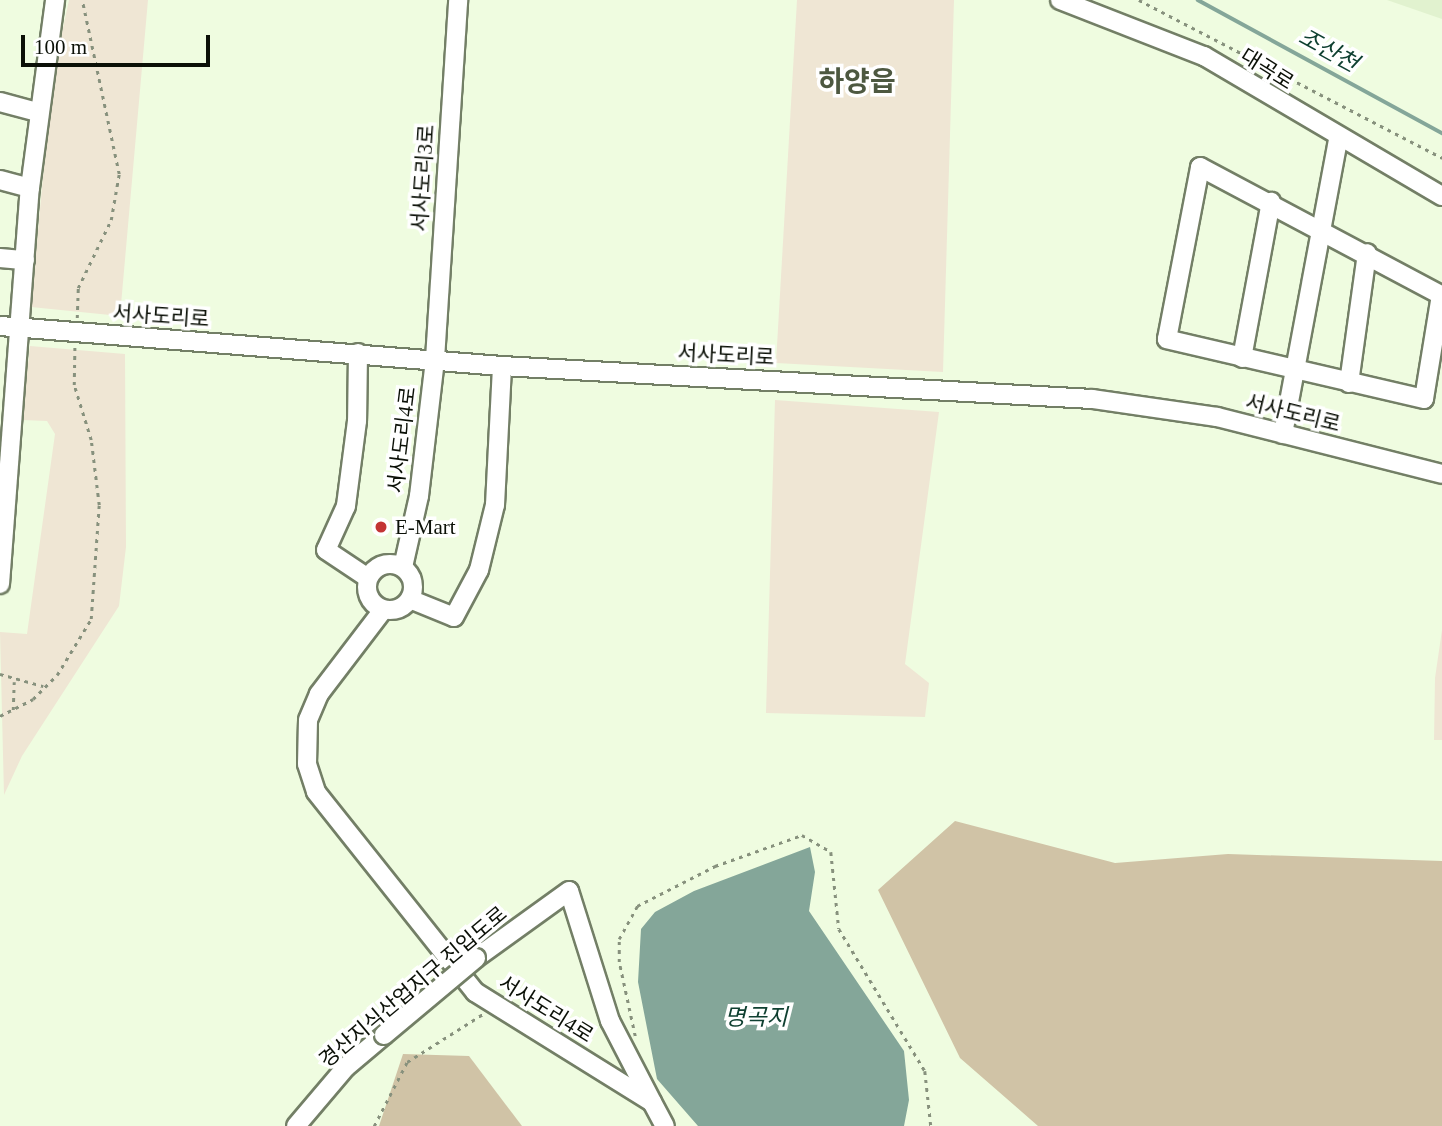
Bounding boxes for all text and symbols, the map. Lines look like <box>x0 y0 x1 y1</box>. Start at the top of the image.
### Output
scale bar <box>24 21 214 65</box>
water label: 조산천 <box>1294 24 1362 78</box>
text: 100 m <box>34 35 87 59</box>
street label: 대곡로 <box>1236 43 1298 95</box>
district label: 하양읍 <box>818 65 896 99</box>
street label: 서사도리3로 <box>407 124 439 232</box>
street label: 서사도리로 <box>112 300 210 332</box>
street label: 서사도리로 <box>677 340 775 370</box>
street label: 서사도리4로 <box>383 385 421 495</box>
street label: 서사도리로 <box>1243 389 1343 437</box>
place label: E-Mart <box>395 514 456 540</box>
marker: E-Mart <box>373 519 389 535</box>
street label: 경산지식산업지구 진입도로 <box>314 901 512 1073</box>
street label: 서사도리4로 <box>494 970 598 1048</box>
water label: 명곡지 <box>724 1004 788 1032</box>

